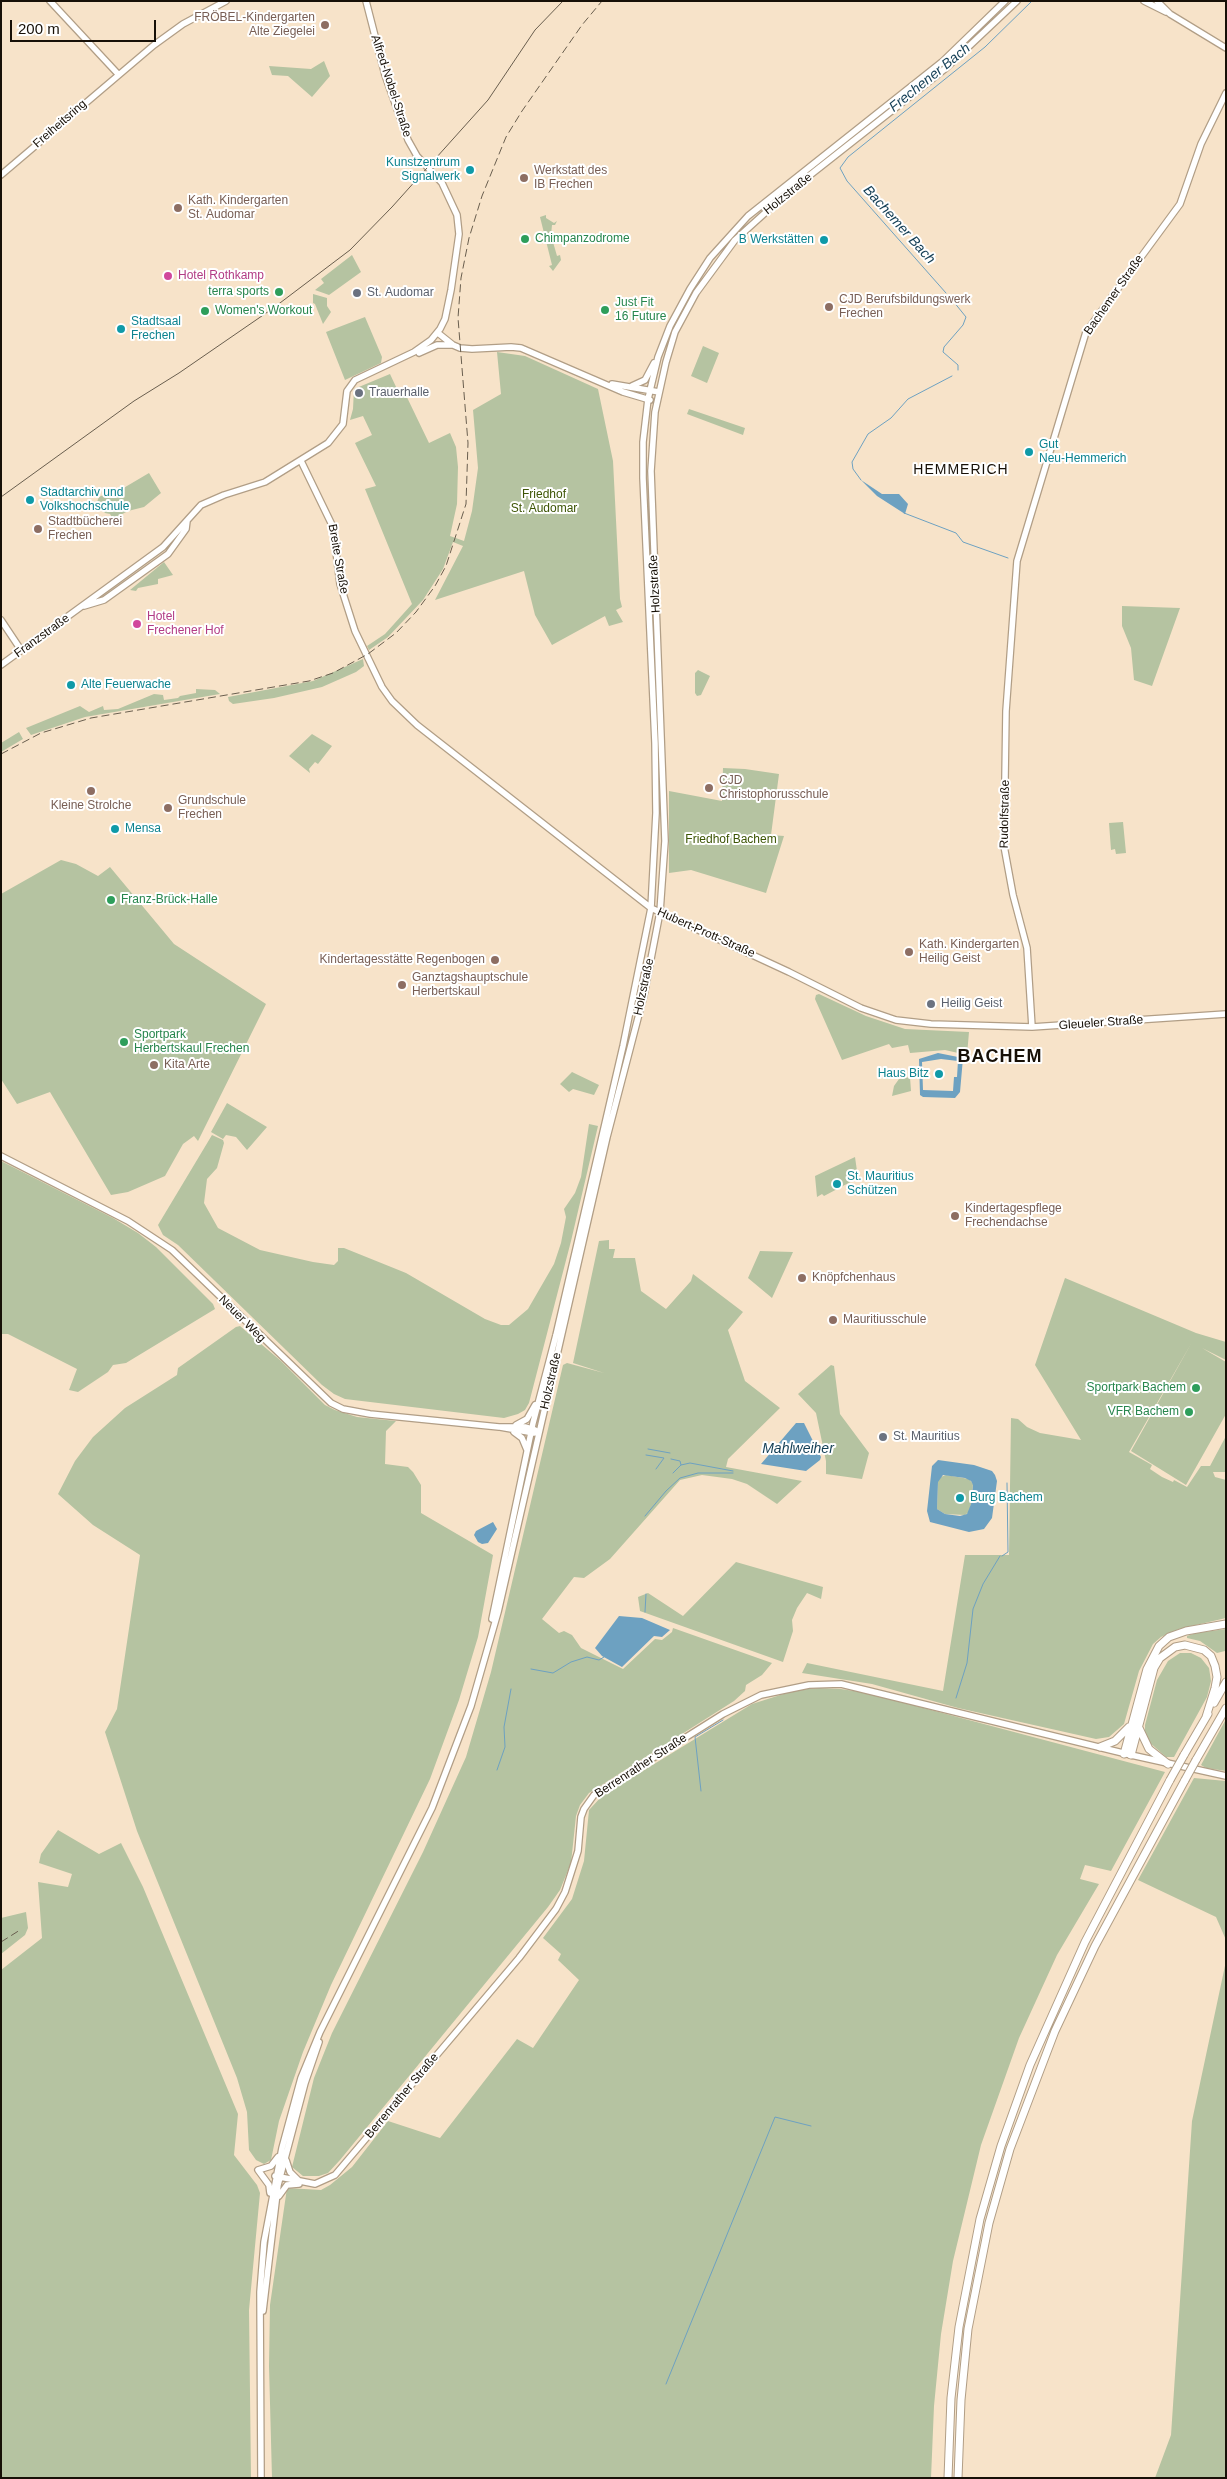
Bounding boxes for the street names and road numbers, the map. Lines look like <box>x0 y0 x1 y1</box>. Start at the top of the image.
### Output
street label: Alfred-Nobel-Straße <box>368 33 414 139</box>
street label: Freiheitsring <box>30 97 90 151</box>
street label: Holzstraße <box>761 170 815 218</box>
street label: Bachemer Straße <box>1081 252 1147 338</box>
street label: Breite Straße <box>325 523 351 595</box>
street label: Holzstraße <box>646 555 664 613</box>
street label: Franzstraße <box>12 611 72 661</box>
street label: Rudolfstraße <box>997 780 1013 848</box>
street label: Hubert-Prott-Straße <box>655 905 757 961</box>
street label: Holzstraße <box>631 957 657 1017</box>
street label: Gleueler Straße <box>1058 1013 1144 1033</box>
street label: Neuer Weg <box>216 1293 268 1345</box>
street label: Holzstraße <box>537 1351 565 1411</box>
street label: Berrenrather Straße <box>592 1731 690 1801</box>
street label: Berrenrather Straße <box>362 2050 442 2142</box>

